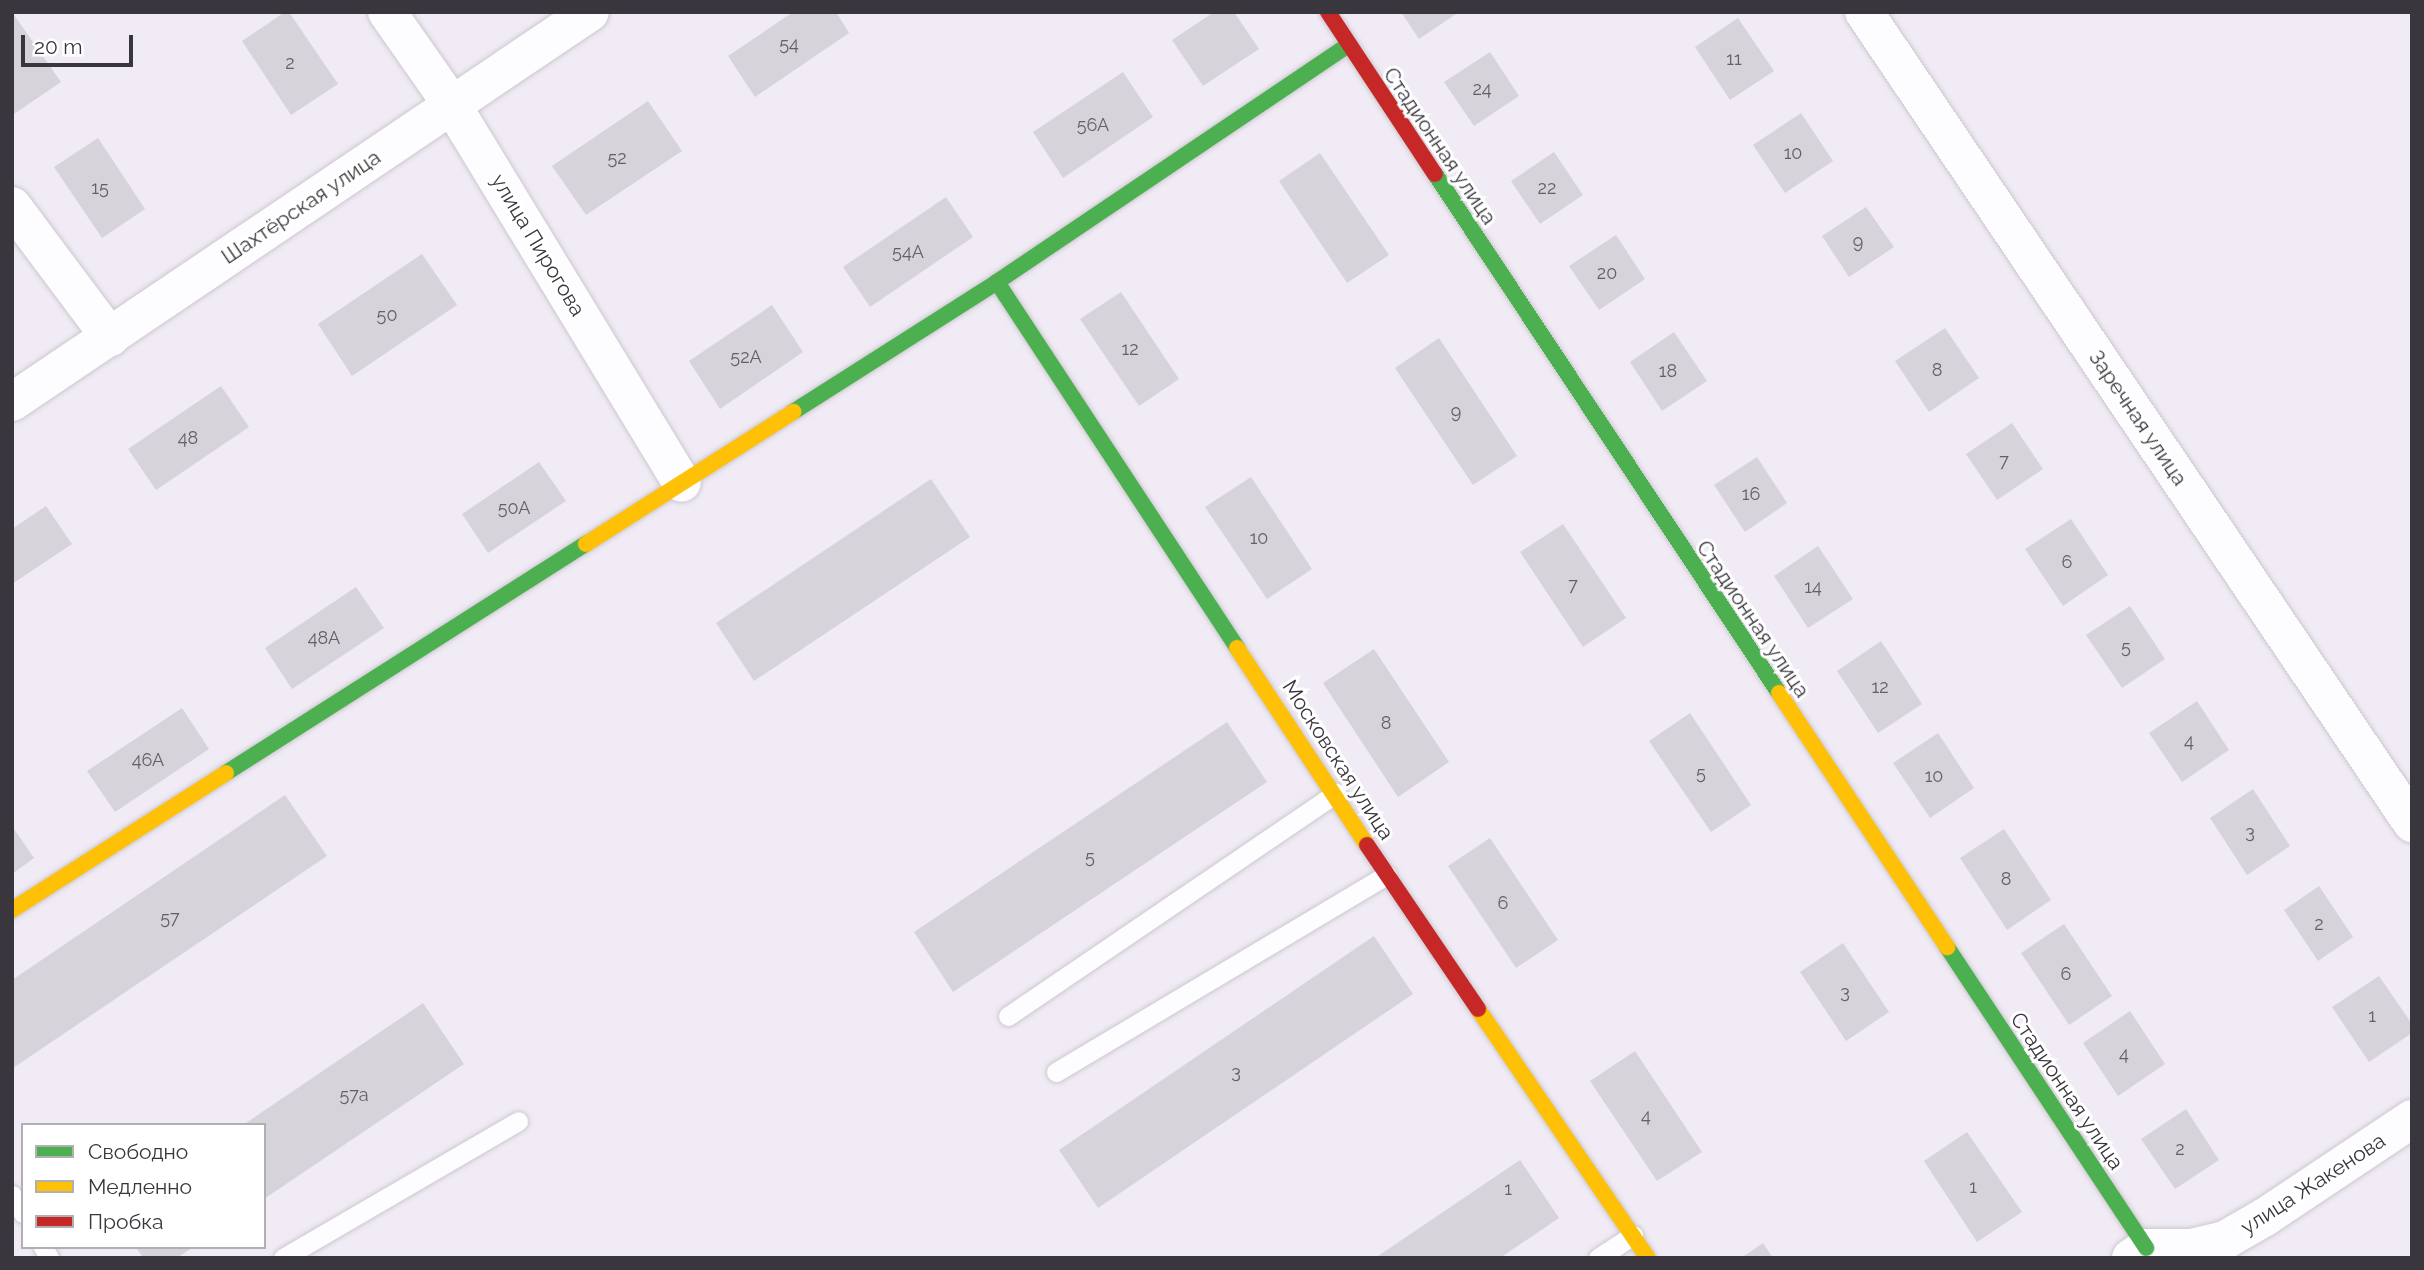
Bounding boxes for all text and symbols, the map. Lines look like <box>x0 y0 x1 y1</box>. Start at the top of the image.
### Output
scale bar <box>24 21 136 65</box>
house number: 54 <box>779 33 799 55</box>
text: 20 m <box>34 34 82 59</box>
house number: 11 <box>1726 48 1742 70</box>
house number: 2 <box>285 52 295 74</box>
street label: Стадионная улица <box>1378 62 1502 230</box>
house number: 24 <box>1472 78 1492 100</box>
house number: 56А <box>1077 114 1109 136</box>
house number: 10 <box>1784 142 1802 164</box>
street label: Шахтёрская улица <box>217 144 385 270</box>
house number: 52 <box>607 147 627 169</box>
street label: улица Пирогова <box>486 169 590 321</box>
house number: 15 <box>91 177 109 199</box>
house number: 22 <box>1538 177 1556 199</box>
house number: 9 <box>1853 231 1863 253</box>
house number: 54А <box>892 241 924 263</box>
house number: 20 <box>1597 262 1617 284</box>
house number: 50 <box>377 304 397 326</box>
house number: 12 <box>1121 338 1139 360</box>
street label: Заречная улица <box>2083 345 2193 491</box>
house number: 52А <box>730 346 762 368</box>
house number: 8 <box>1932 359 1942 381</box>
house number: 18 <box>1659 360 1677 382</box>
house number: 9 <box>1451 401 1461 423</box>
house number: 48 <box>178 427 198 449</box>
house number: 7 <box>1999 450 2009 472</box>
house number: 16 <box>1742 483 1760 505</box>
house number: 50А <box>498 497 530 519</box>
house number: 10 <box>1250 527 1268 549</box>
street label: Стадионная улица <box>1691 535 1815 703</box>
house number: 6 <box>2062 551 2072 573</box>
house number: 7 <box>1568 574 1578 596</box>
house number: 14 <box>1804 576 1822 598</box>
house number: 48А <box>308 627 340 649</box>
house number: 5 <box>2121 636 2131 658</box>
street label: Московская улица <box>1277 675 1399 845</box>
house number: 12 <box>1871 676 1889 698</box>
house number: 8 <box>1381 712 1391 734</box>
house number: 4 <box>2184 730 2194 752</box>
house number: 46А <box>132 749 164 771</box>
house number: 5 <box>1696 762 1706 784</box>
house number: 10 <box>1925 765 1943 787</box>
house number: 3 <box>2245 821 2255 843</box>
house number: 5 <box>1085 846 1095 868</box>
house number: 8 <box>2001 868 2011 890</box>
house number: 6 <box>1498 892 1508 914</box>
house number: 57 <box>160 907 180 929</box>
house number: 2 <box>2314 913 2324 935</box>
house number: 6 <box>2061 963 2071 985</box>
house number: 3 <box>1840 981 1850 1003</box>
house number: 1 <box>2368 1005 2376 1027</box>
street label: Стадионная улица <box>2005 1007 2129 1175</box>
house number: 4 <box>2119 1043 2129 1065</box>
house number: 3 <box>1231 1061 1241 1083</box>
house number: 57а <box>339 1084 369 1106</box>
house number: 4 <box>1641 1105 1651 1127</box>
legend <box>21 1123 266 1249</box>
street label: улица Жакенова <box>2236 1128 2390 1240</box>
house number: 2 <box>2175 1138 2185 1160</box>
text: Свободно <box>88 1139 188 1164</box>
text: Медленно <box>88 1174 192 1199</box>
house number: 1 <box>1969 1176 1977 1198</box>
house number: 1 <box>1504 1178 1512 1200</box>
text: Пробка <box>88 1209 164 1234</box>

